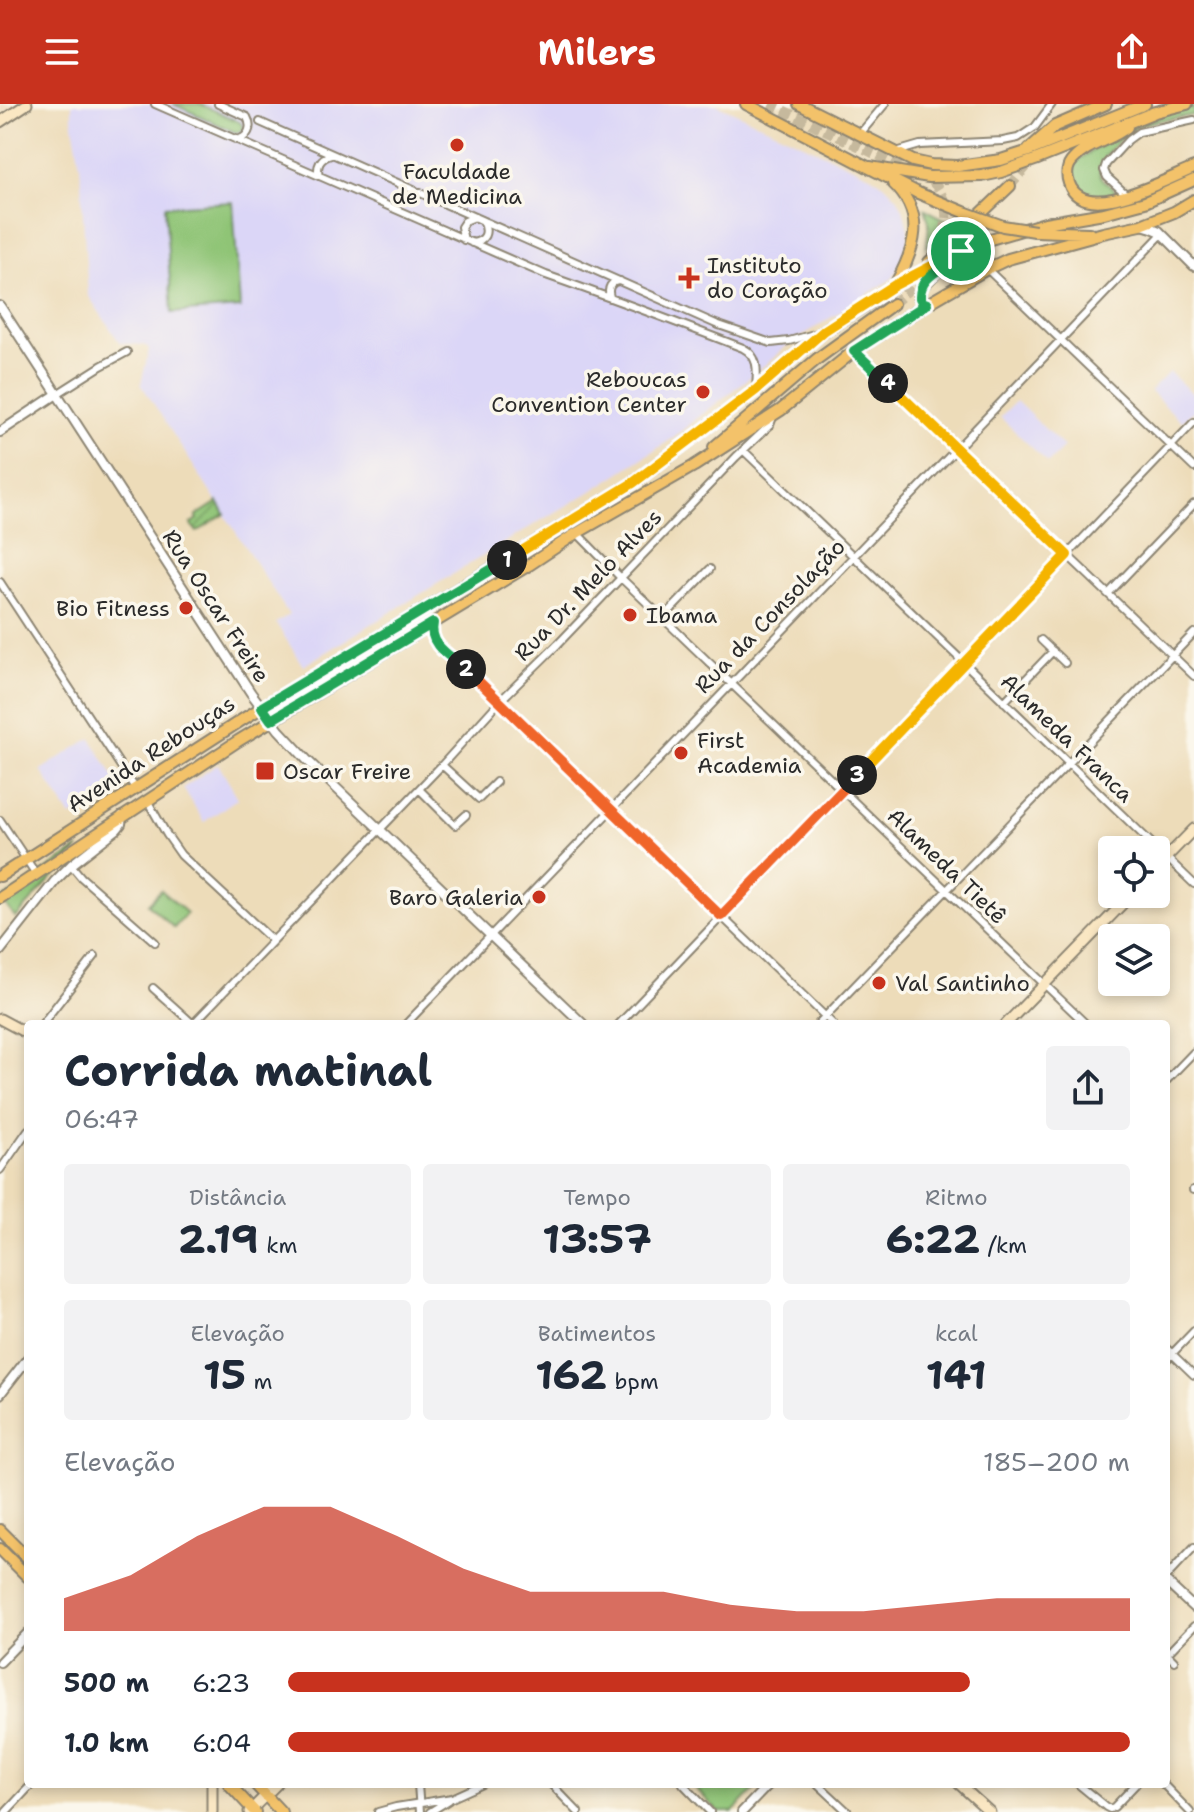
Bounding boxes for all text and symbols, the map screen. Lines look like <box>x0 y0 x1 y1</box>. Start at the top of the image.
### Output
text: Milers <box>538 28 656 77</box>
icon: menu <box>40 30 84 74</box>
icon: share <box>1110 30 1154 74</box>
marker: Faculdade de Medicina <box>448 136 466 154</box>
place label: Faculdade de Medicina <box>392 157 522 211</box>
pin <box>927 217 995 285</box>
icon: arrive <box>939 229 983 273</box>
place label: Instituto do Coração <box>707 251 828 305</box>
marker: Instituto do Coração <box>678 267 700 289</box>
pin: 4 <box>868 363 908 403</box>
place label: Reboucas Convention Center <box>491 365 687 419</box>
text: 4 <box>880 368 896 397</box>
marker: Reboucas Convention Center <box>694 383 712 401</box>
street label: Rua Dr. Melo Alves <box>508 503 668 667</box>
street label: Rua Oscar Freire <box>156 524 276 688</box>
street label: Rua da Consolação <box>689 532 851 700</box>
pin: 1 <box>487 540 527 580</box>
text: 1 <box>502 545 512 574</box>
place label: Bio Fitness <box>56 594 170 623</box>
marker: Bio Fitness <box>177 599 195 617</box>
place label: Ibama <box>646 601 718 630</box>
marker: Ibama <box>621 606 639 624</box>
pin: 2 <box>446 649 486 689</box>
text: 2 <box>458 654 474 683</box>
street label: Alameda Franca <box>994 667 1140 809</box>
street label: Avenida Rebouças <box>61 689 241 819</box>
place label: First Academia <box>697 726 802 780</box>
marker: First Academia <box>672 744 690 762</box>
pin: 3 <box>837 755 877 795</box>
place label: Oscar Freire <box>283 757 411 786</box>
marker: Oscar Freire <box>254 760 276 782</box>
text: 3 <box>849 760 865 789</box>
street label: Alameda Tietê <box>881 802 1013 930</box>
map controls <box>1098 836 1170 996</box>
button: locate <box>1098 836 1170 908</box>
place label: Baro Galeria <box>389 883 523 912</box>
marker: Baro Galeria <box>530 888 548 906</box>
button: layers <box>1098 924 1170 996</box>
place label: Val Santinho <box>895 969 1030 998</box>
marker: Val Santinho <box>870 974 888 992</box>
text: Corrida matinal <box>64 1041 432 1100</box>
button: share <box>1046 1046 1130 1130</box>
text: 06:47 <box>64 1101 139 1136</box>
text: Distância <box>189 1183 286 1212</box>
text: Tempo <box>563 1183 631 1212</box>
text: Ritmo <box>925 1183 988 1212</box>
text: 2.19 <box>178 1212 259 1266</box>
text: 13:57 <box>542 1212 652 1266</box>
text: 6:22 <box>886 1212 980 1266</box>
text: km <box>259 1231 297 1260</box>
text: /km <box>980 1231 1027 1260</box>
text: Elevação <box>191 1319 285 1348</box>
text: Batimentos <box>538 1319 656 1348</box>
text: kcal <box>935 1319 978 1348</box>
text: 15 <box>203 1348 246 1402</box>
text: 162 <box>535 1348 607 1402</box>
text: 141 <box>926 1348 987 1402</box>
text: m <box>246 1367 272 1396</box>
text: bpm <box>607 1367 659 1396</box>
text: Elevação <box>64 1444 175 1479</box>
text: 185–200 m <box>983 1444 1130 1479</box>
text: 500 m <box>64 1665 149 1700</box>
text: 6:23 <box>192 1665 250 1700</box>
text: 1.0 km <box>64 1725 149 1760</box>
text: 6:04 <box>192 1725 251 1760</box>

